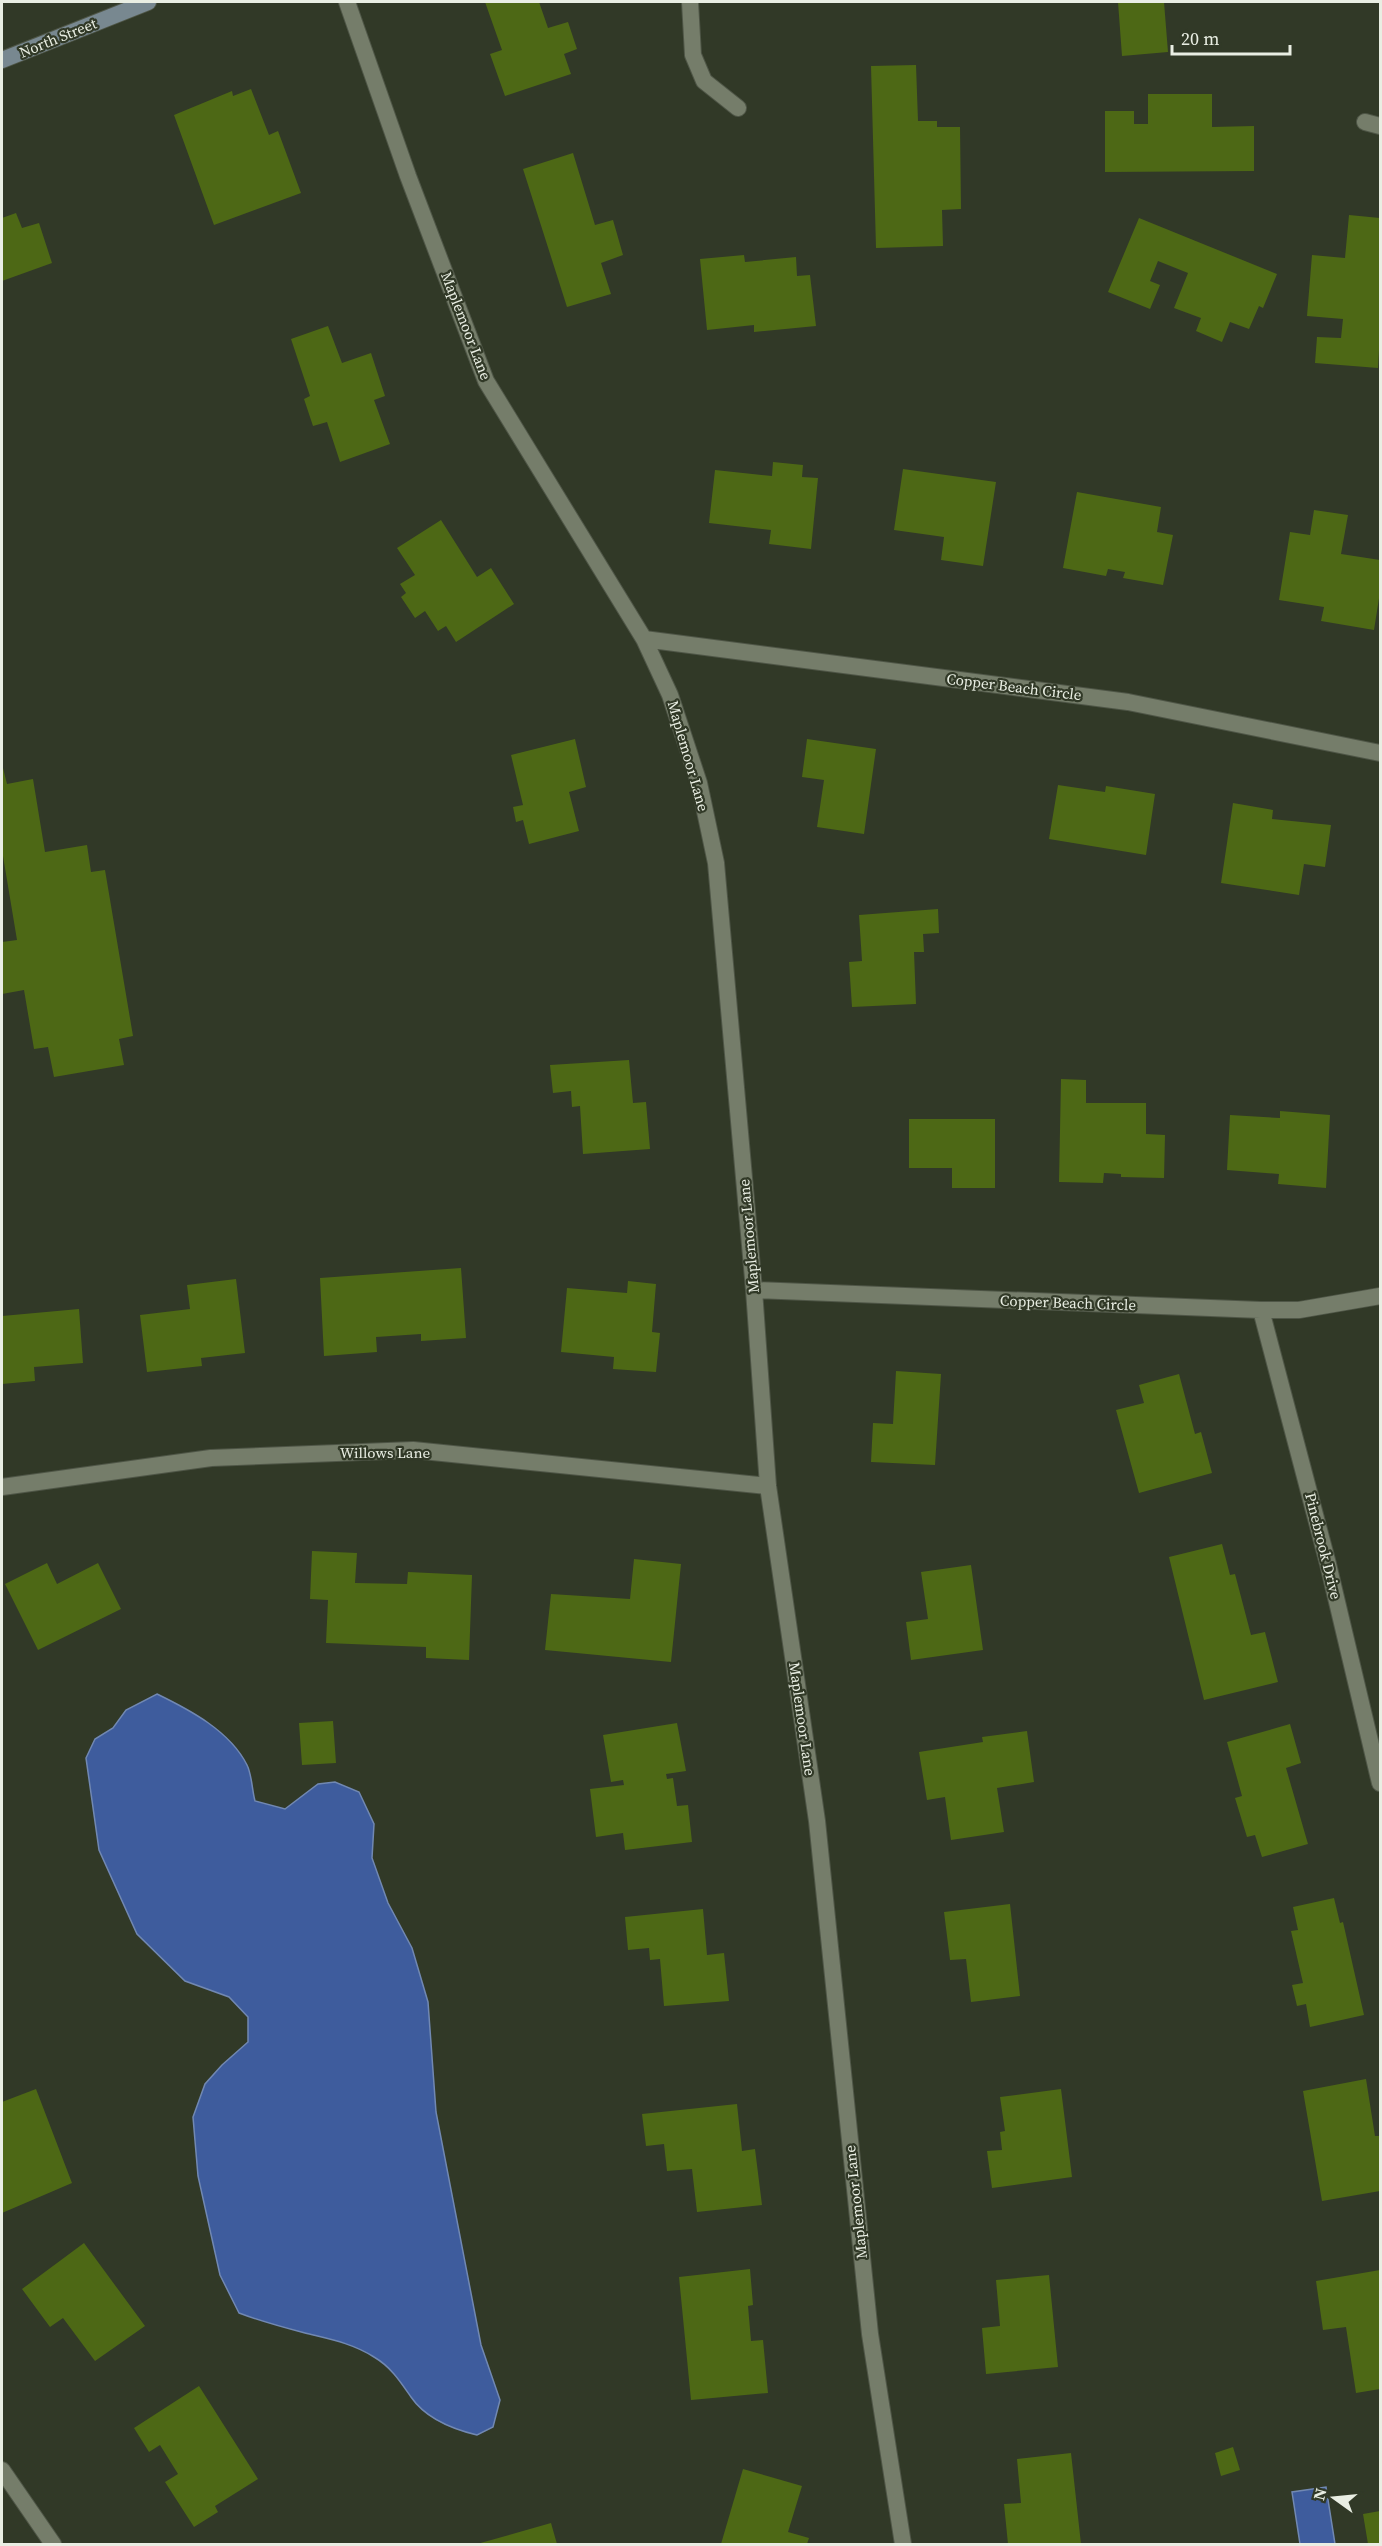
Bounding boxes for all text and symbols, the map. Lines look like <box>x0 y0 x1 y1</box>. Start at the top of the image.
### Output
street label: North Street <box>16 12 100 63</box>
scale bar <box>1172 18 1290 56</box>
text: 20 m <box>1181 26 1219 51</box>
street label: Maplemoor Lane <box>436 269 497 383</box>
street label: Copper Beach Circle <box>945 668 1083 705</box>
street label: Maplemoor Lane <box>663 698 714 814</box>
street label: Maplemoor Lane <box>733 1178 764 1294</box>
street label: Copper Beach Circle <box>1000 1290 1137 1315</box>
street label: Willows Lane <box>340 1442 431 1463</box>
street label: Pinebrook Drive <box>1300 1490 1347 1602</box>
street label: Maplemoor Lane <box>784 1661 821 1777</box>
street label: Maplemoor Lane <box>839 2144 872 2260</box>
north arrow <box>1304 2468 1364 2528</box>
text: N <box>1307 2485 1332 2503</box>

